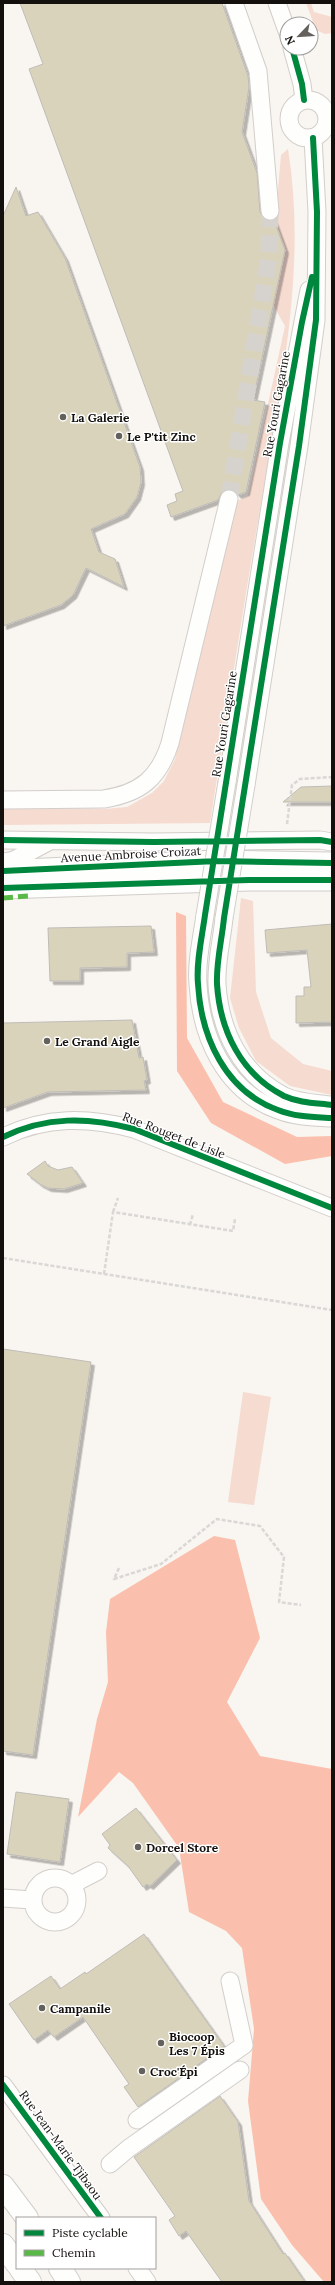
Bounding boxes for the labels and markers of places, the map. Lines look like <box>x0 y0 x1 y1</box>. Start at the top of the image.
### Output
place label: La Galerie <box>71 410 130 425</box>
marker: La Galerie <box>58 412 68 422</box>
place label: Le P'tit Zinc <box>127 429 196 444</box>
marker: Le P'tit Zinc <box>114 431 124 441</box>
place label: Le Grand Aigle <box>55 1034 140 1049</box>
marker: Le Grand Aigle <box>42 1036 52 1046</box>
place label: Dorcel Store <box>146 1840 219 1855</box>
marker: Dorcel Store <box>133 1842 143 1852</box>
place label: Campanile <box>50 2001 111 2016</box>
marker: Campanile <box>37 2003 47 2013</box>
place label: Biocoop Les 7 Épis <box>169 2029 225 2058</box>
marker: Biocoop Les 7 Épis <box>156 2038 166 2048</box>
place label: Croc'Épi <box>150 2064 198 2079</box>
marker: Croc'Épi <box>137 2066 147 2076</box>

